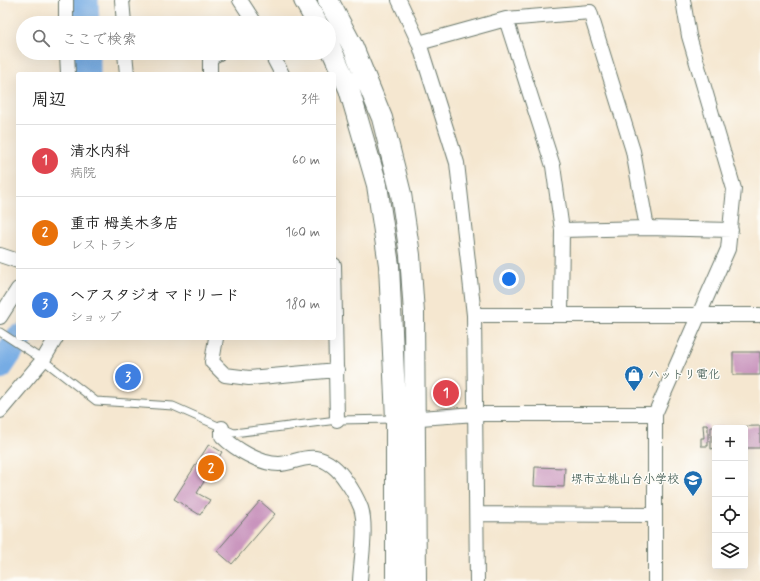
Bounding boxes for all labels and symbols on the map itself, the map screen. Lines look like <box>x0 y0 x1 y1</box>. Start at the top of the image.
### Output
your location <box>499 269 519 289</box>
pin: 3 <box>115 362 141 392</box>
shop icon: ハットリ電化 <box>623 364 645 392</box>
place label: ハットリ電化 <box>648 367 720 383</box>
pin: 1 <box>433 378 459 408</box>
pin: 2 <box>198 453 224 483</box>
school or university icon: 堺市立桃山台小学校 <box>682 469 704 497</box>
place label: 堺市立桃山台小学校 <box>571 472 679 488</box>

